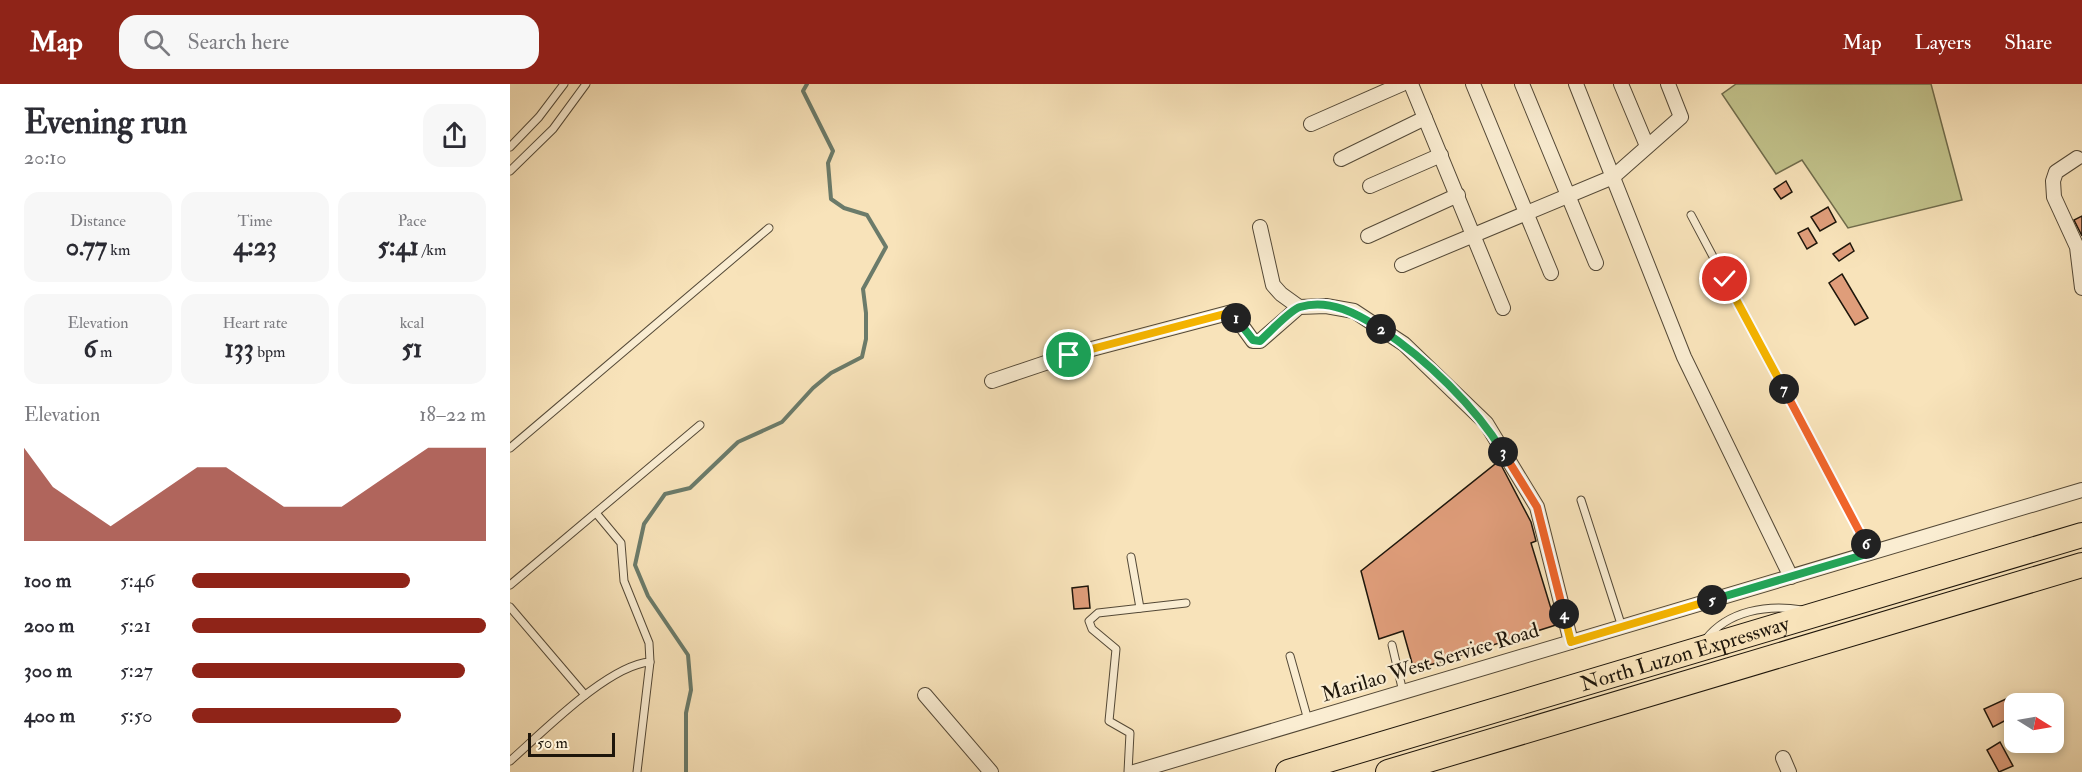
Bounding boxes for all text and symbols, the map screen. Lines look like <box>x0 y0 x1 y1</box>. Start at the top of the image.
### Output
search box <box>119 15 539 69</box>
text: Map <box>30 25 83 60</box>
icon: search <box>140 26 173 59</box>
text: Search here <box>188 28 289 56</box>
text: Map <box>1842 29 1882 56</box>
text: Layers <box>1915 29 1971 56</box>
text: Share <box>2004 29 2052 56</box>
text: Evening run <box>24 102 187 143</box>
button: share <box>423 104 486 167</box>
text: 20:10 <box>24 145 67 170</box>
text: Distance <box>70 211 126 231</box>
text: Time <box>238 211 272 231</box>
text: Pace <box>398 211 426 231</box>
text: 0.77 <box>66 231 107 263</box>
text: 4:23 <box>233 231 277 263</box>
text: 5:41 <box>378 231 419 263</box>
text: km <box>107 240 130 260</box>
text: /km <box>419 240 446 260</box>
pin <box>1699 253 1750 304</box>
icon: check <box>1708 262 1741 295</box>
pin: 1 <box>1221 303 1251 333</box>
text: 1 <box>1233 308 1239 328</box>
text: Elevation <box>68 313 128 333</box>
text: Heart rate <box>222 313 288 333</box>
text: kcal <box>400 313 424 333</box>
pin: 2 <box>1366 314 1396 344</box>
text: 2 <box>1377 319 1385 339</box>
pin <box>1043 329 1094 380</box>
text: 6 <box>84 333 97 365</box>
text: 133 <box>225 333 254 365</box>
text: 51 <box>402 333 422 365</box>
icon: arrive <box>1052 338 1085 371</box>
text: m <box>97 342 112 362</box>
text: bpm <box>254 342 285 362</box>
pin: 7 <box>1769 374 1799 404</box>
text: 7 <box>1780 379 1788 399</box>
text: Elevation <box>24 402 100 427</box>
text: 18–22 m <box>419 402 486 427</box>
pin: 3 <box>1488 437 1518 467</box>
text: 3 <box>1500 442 1506 462</box>
pin: 6 <box>1851 529 1881 559</box>
text: 6 <box>1862 534 1870 554</box>
text: 100 m <box>24 568 71 593</box>
text: 5:46 <box>120 568 155 593</box>
pin: 5 <box>1697 585 1727 615</box>
text: 5 <box>1708 590 1716 610</box>
pin: 4 <box>1549 599 1579 629</box>
text: 4 <box>1560 604 1568 624</box>
street label: North Luzon Expressway <box>1577 610 1793 698</box>
text: 200 m <box>24 613 74 638</box>
text: 5:21 <box>120 613 151 638</box>
street label: Marilao West Service Road <box>1318 616 1543 708</box>
text: 300 m <box>24 658 72 683</box>
text: 5:27 <box>120 658 153 683</box>
north arrow <box>2004 693 2064 753</box>
map controls <box>2004 693 2064 753</box>
text: 400 m <box>24 703 75 728</box>
text: 5:50 <box>120 703 153 728</box>
scale bar <box>528 730 615 758</box>
text: 50 m <box>537 733 568 753</box>

